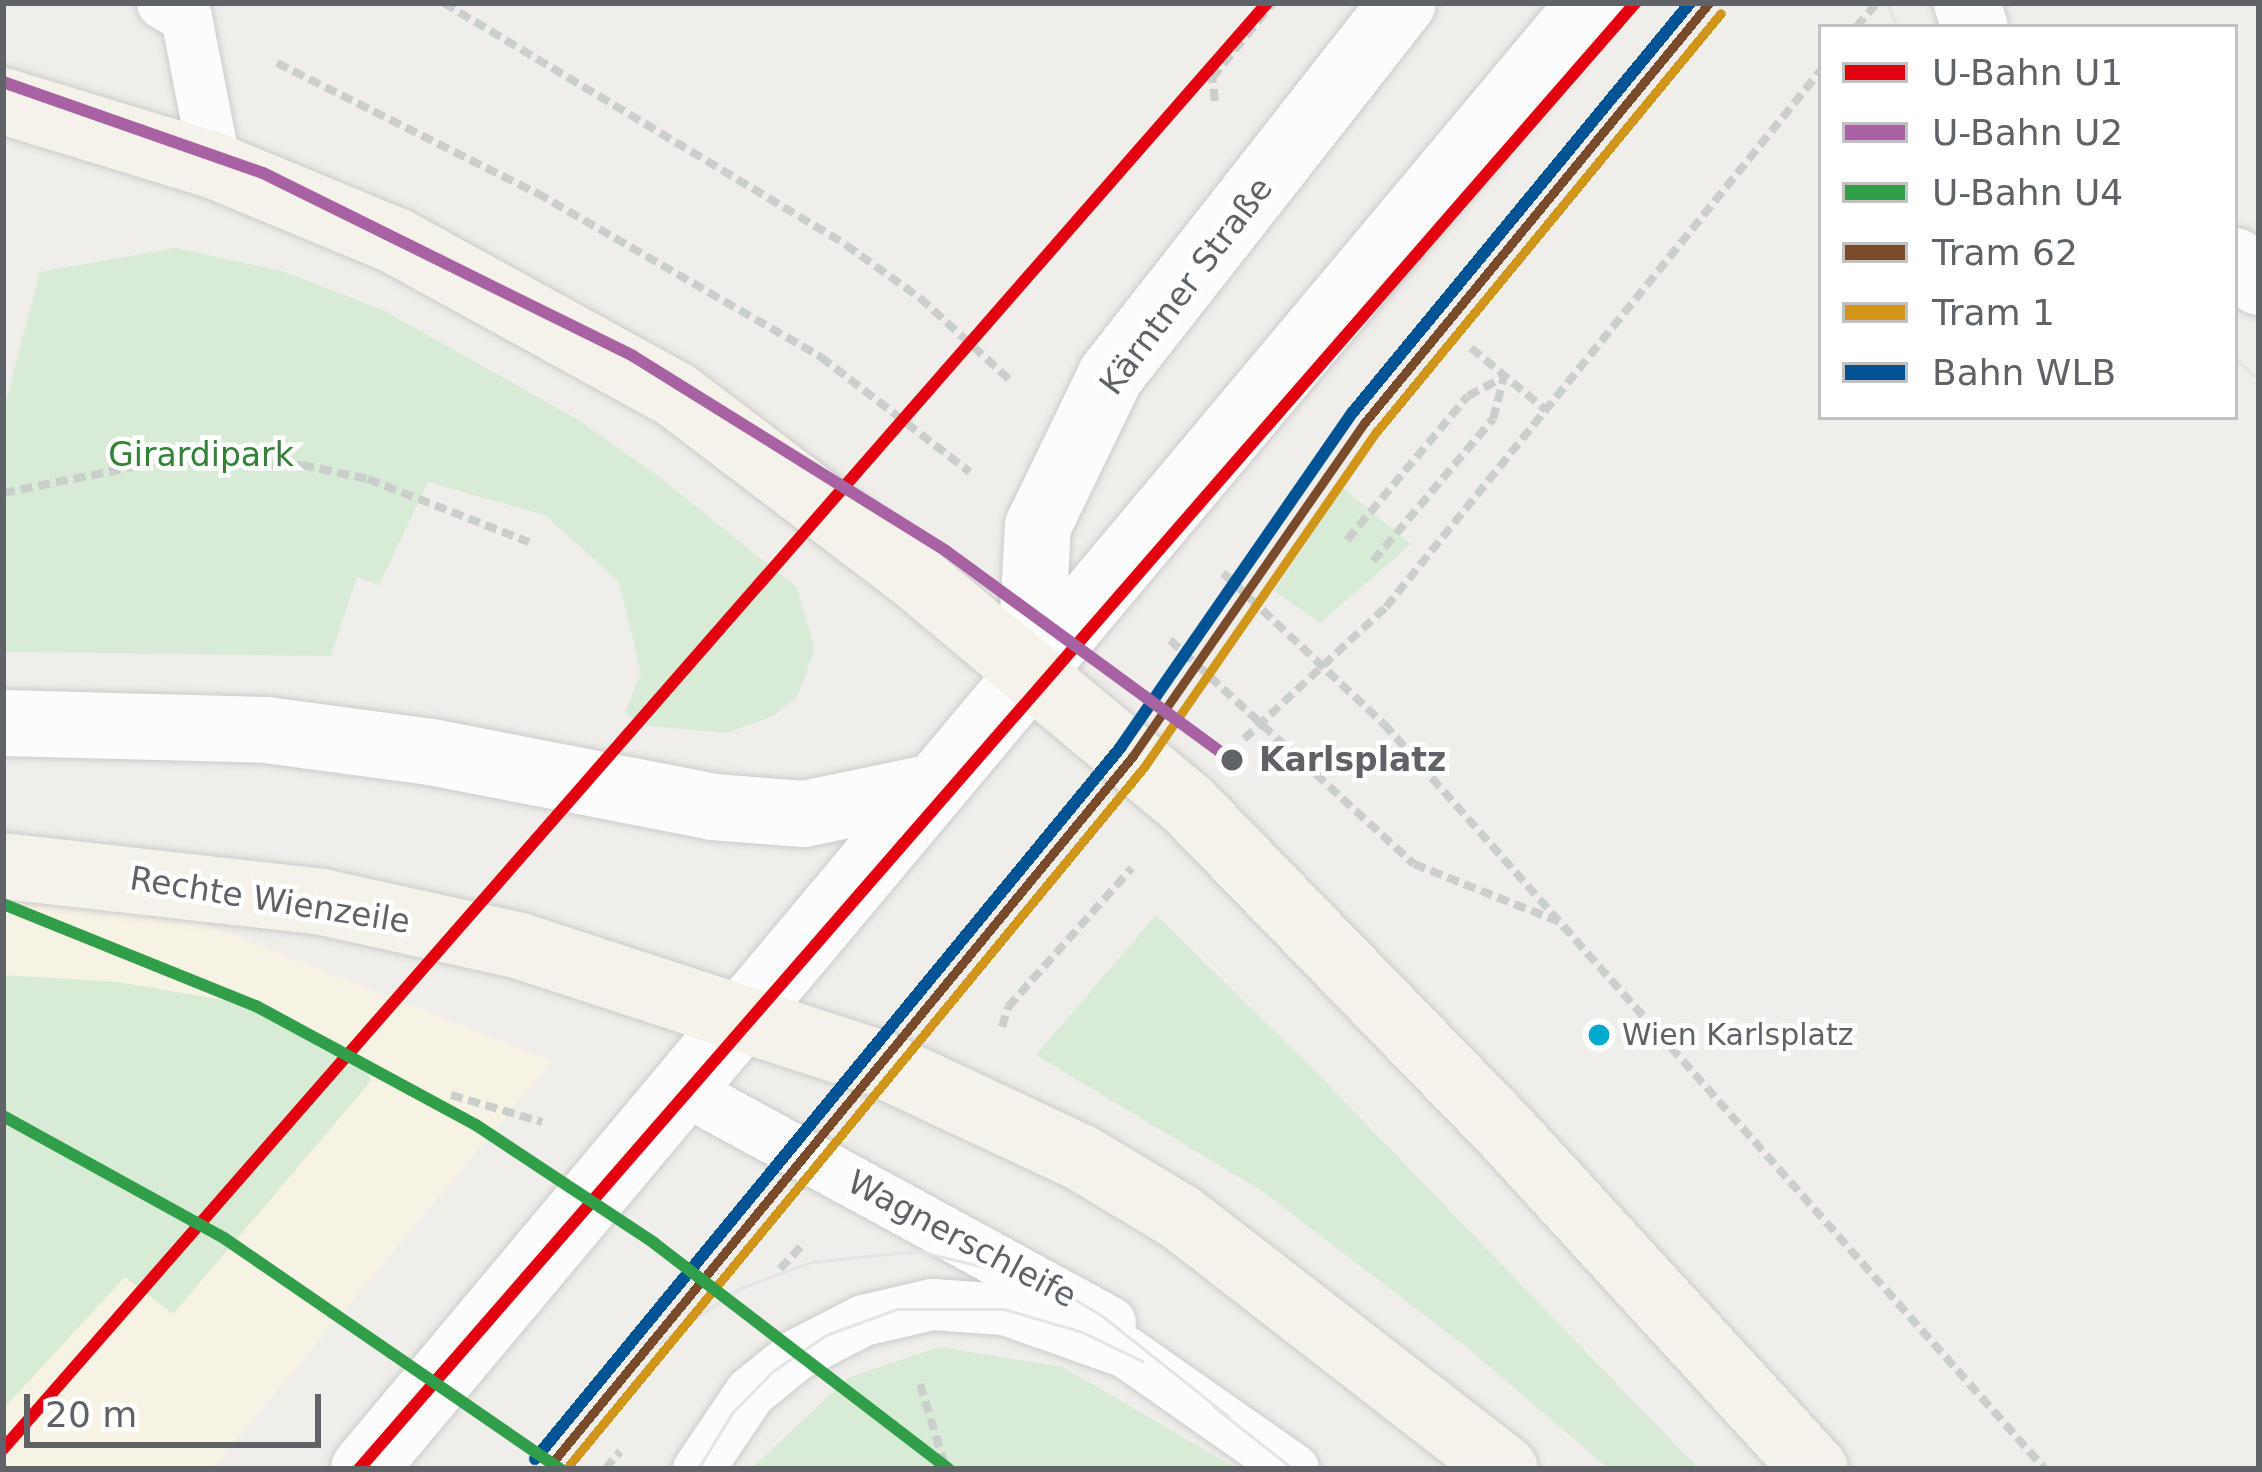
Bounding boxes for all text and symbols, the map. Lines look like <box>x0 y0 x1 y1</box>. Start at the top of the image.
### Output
legend <box>1818 24 2238 420</box>
text: U-Bahn U1 <box>1932 52 2123 93</box>
text: U-Bahn U2 <box>1932 112 2123 153</box>
street label: Kärntner Straße <box>1091 169 1281 403</box>
text: U-Bahn U4 <box>1932 172 2123 213</box>
text: Tram 62 <box>1932 232 2078 273</box>
text: Tram 1 <box>1932 292 2055 333</box>
text: Bahn WLB <box>1932 352 2116 393</box>
park label: Girardipark <box>108 435 294 475</box>
place label: Karlsplatz <box>1259 740 1446 780</box>
marker: Karlsplatz <box>1216 744 1248 776</box>
street label: Rechte Wienzeile <box>127 858 413 942</box>
place label: Wien Karlsplatz <box>1622 1017 1853 1053</box>
marker: Wien Karlsplatz <box>1588 1024 1610 1046</box>
street label: Wagnerschleife <box>841 1162 1083 1316</box>
scale bar <box>30 1370 327 1444</box>
text: 20 m <box>45 1394 137 1435</box>

